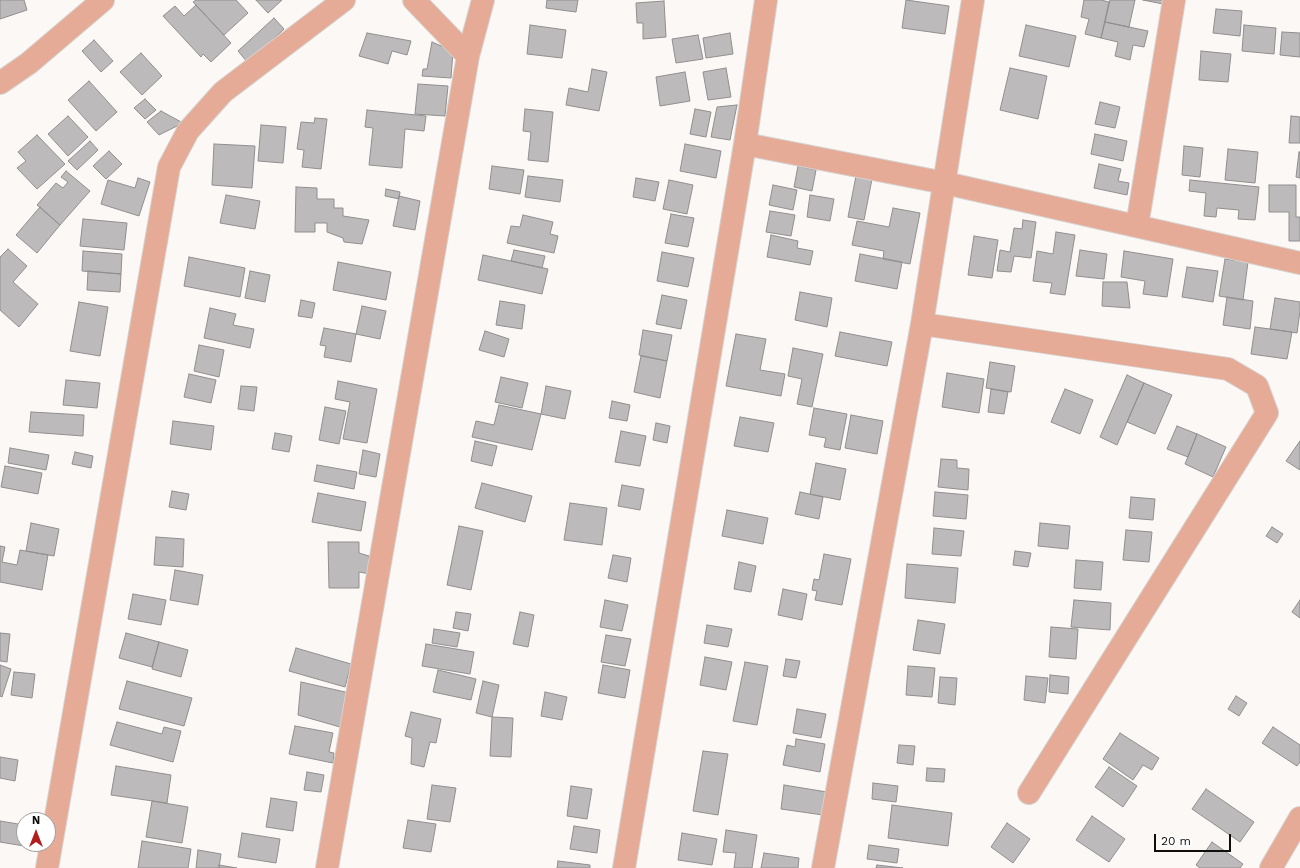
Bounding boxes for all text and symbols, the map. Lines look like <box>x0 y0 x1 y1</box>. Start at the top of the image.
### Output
north arrow <box>16 812 56 852</box>
text: N <box>32 814 40 827</box>
scale bar <box>1156 826 1233 852</box>
text: 20 m <box>1161 834 1191 848</box>

